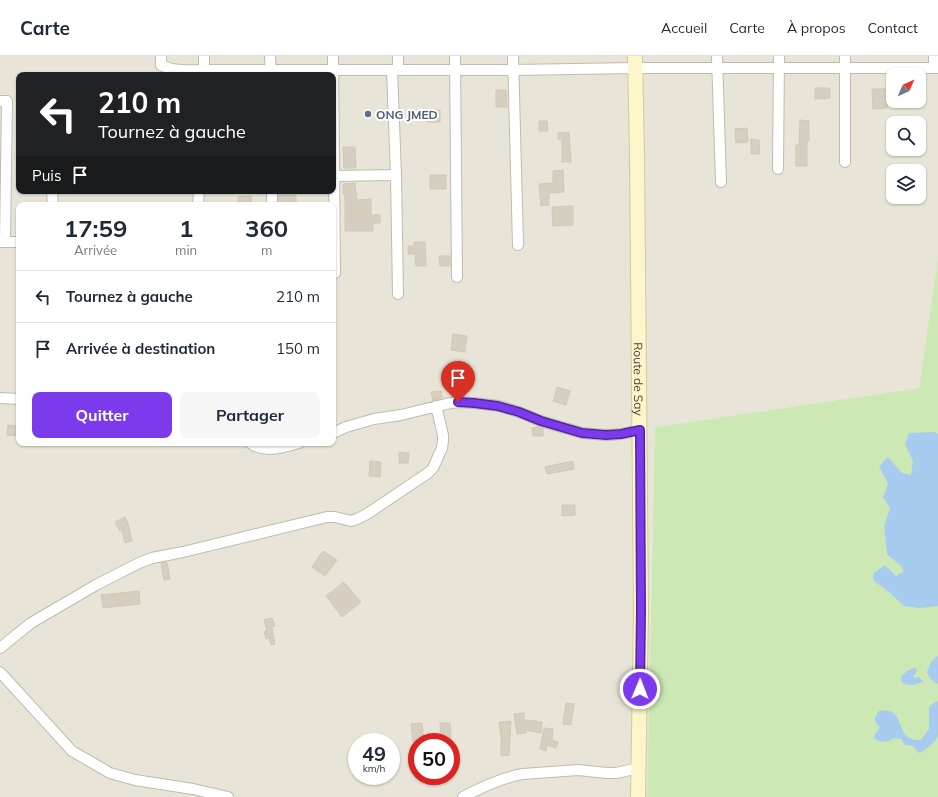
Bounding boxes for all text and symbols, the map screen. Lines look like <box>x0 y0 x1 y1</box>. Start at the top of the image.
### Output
text: Carte <box>20 16 70 40</box>
text: Accueil <box>661 19 707 37</box>
text: Carte <box>729 19 765 37</box>
text: À propos <box>787 19 846 37</box>
text: Contact <box>868 19 918 37</box>
north arrow <box>886 68 926 108</box>
map controls <box>886 68 926 204</box>
text: 210 m <box>98 85 181 120</box>
icon: left <box>32 88 84 140</box>
place label: ONG JMED <box>376 107 438 122</box>
marker: ONG JMED <box>363 109 373 119</box>
button: search <box>886 116 926 156</box>
text: Tournez à gauche <box>98 120 246 143</box>
icon: arrive <box>69 164 91 186</box>
button: layers <box>886 164 926 204</box>
text: Puis <box>32 166 61 185</box>
text: 17:59 <box>64 213 127 243</box>
text: 1 <box>179 213 193 243</box>
text: 360 <box>245 213 288 243</box>
text: Arrivée <box>74 242 117 258</box>
text: min <box>175 242 197 258</box>
text: m <box>261 242 272 258</box>
icon: left <box>32 286 54 308</box>
text: Tournez à gauche <box>66 287 193 306</box>
text: 210 m <box>276 287 320 306</box>
icon: arrive <box>32 338 54 360</box>
text: Arrivée à destination <box>66 339 215 358</box>
text: 150 m <box>276 339 320 358</box>
street label: Route de Say <box>631 342 647 416</box>
pin <box>441 361 475 402</box>
icon: arrive <box>447 367 469 389</box>
button: Quitter <box>32 392 172 438</box>
button: Partager <box>180 392 320 438</box>
position arrow <box>619 668 661 710</box>
speed limit sign: 50 <box>408 733 460 785</box>
text: 49 <box>362 741 386 766</box>
text: km/h <box>363 762 385 775</box>

